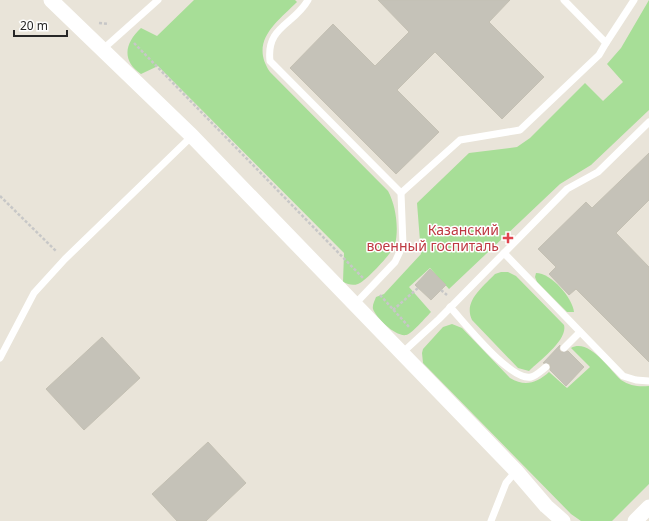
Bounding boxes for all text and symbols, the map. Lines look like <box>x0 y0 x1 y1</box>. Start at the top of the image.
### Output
scale bar <box>14 12 67 38</box>
text: 20 m <box>20 17 48 34</box>
place label: Казанский военный госпиталь <box>366 220 499 255</box>
marker: Казанский военный госпиталь <box>502 232 514 244</box>

